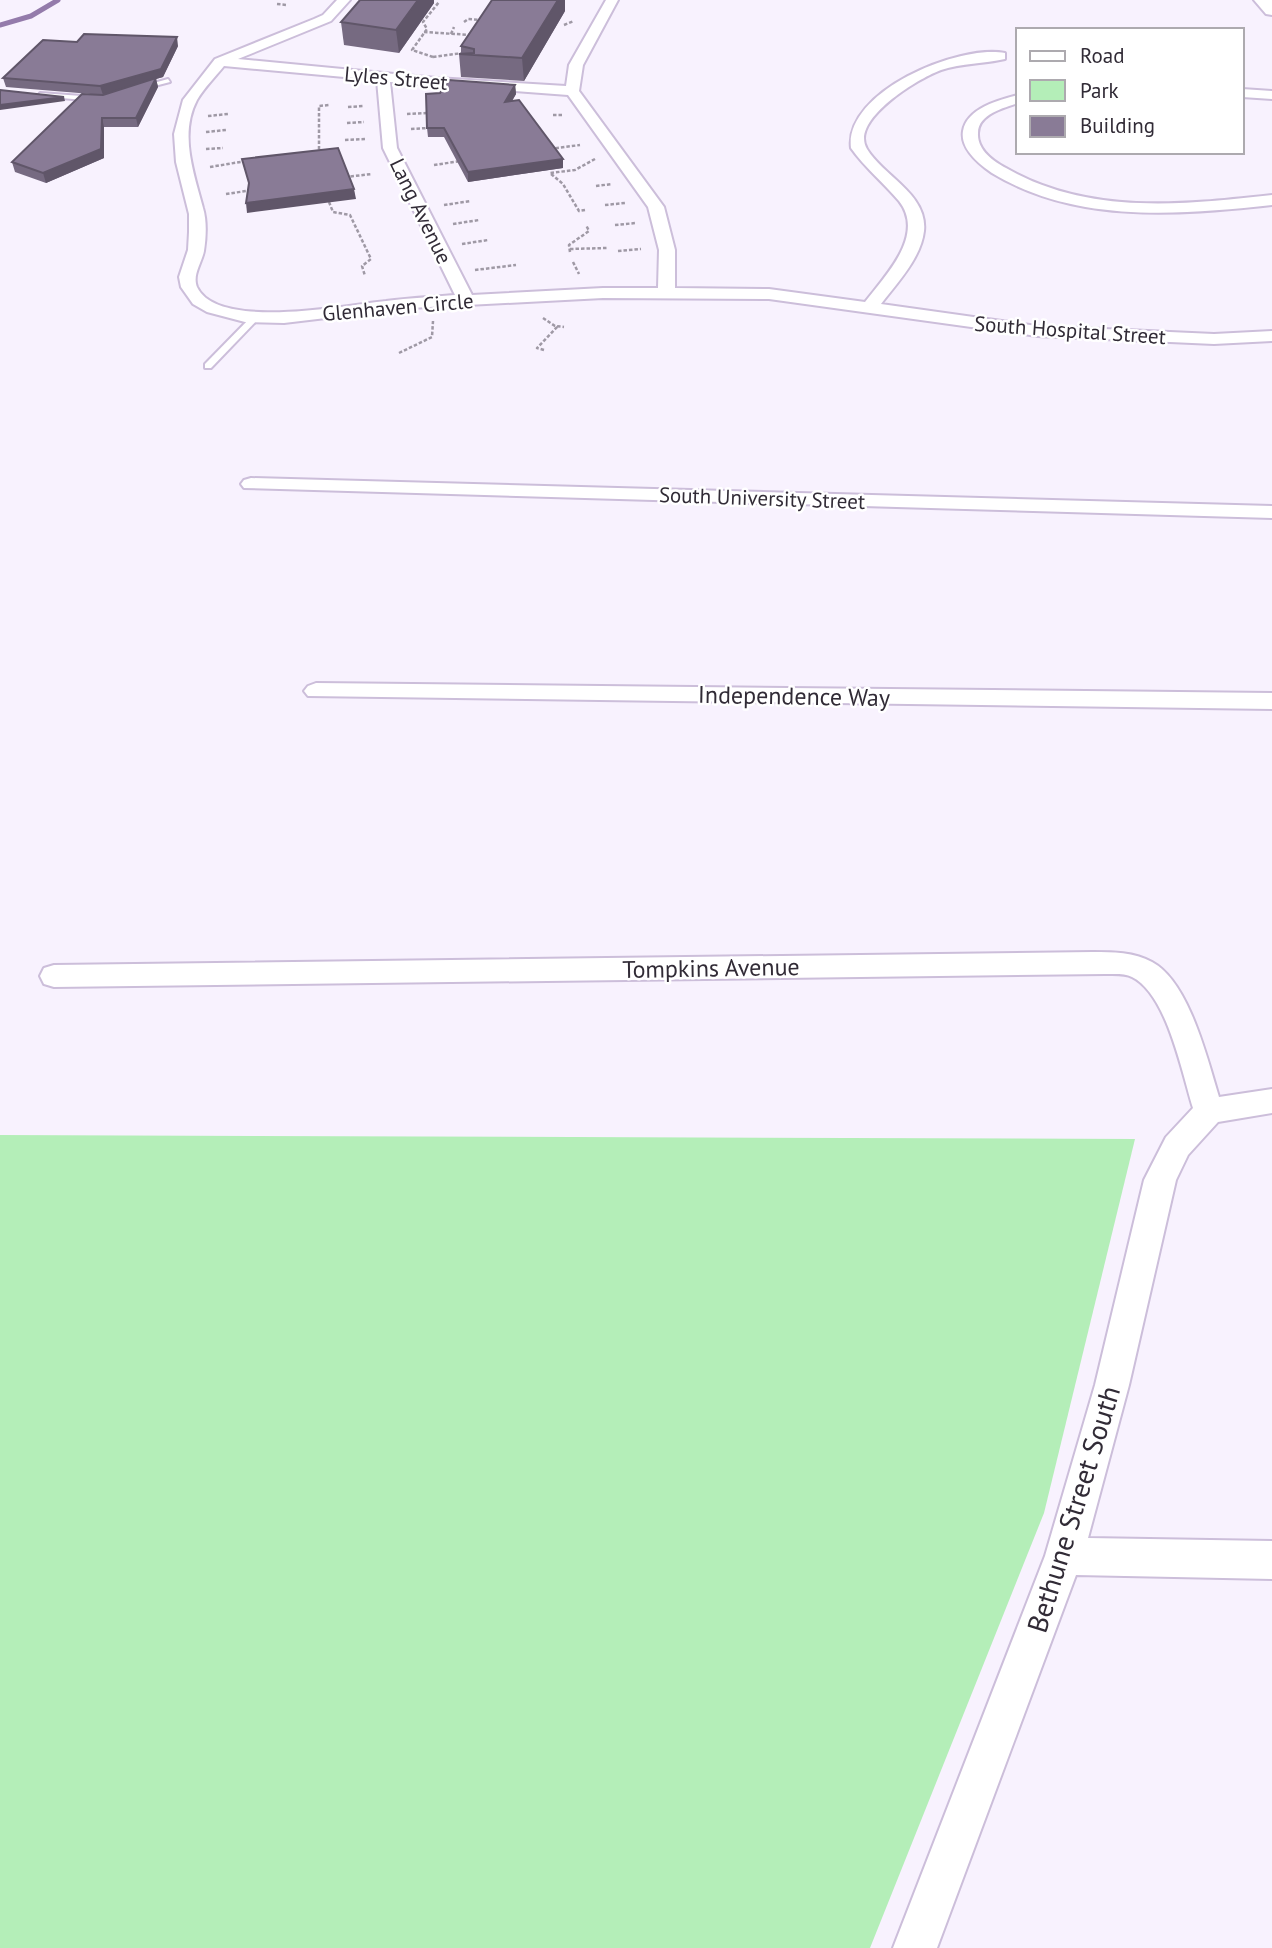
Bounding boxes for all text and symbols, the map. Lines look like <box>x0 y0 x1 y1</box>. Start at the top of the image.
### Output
legend <box>1016 28 1244 154</box>
text: Road <box>1080 42 1124 69</box>
street label: Lyles Street <box>343 60 449 96</box>
text: Park <box>1080 77 1119 104</box>
text: Building <box>1080 112 1155 139</box>
street label: Lang Avenue <box>384 154 458 268</box>
street label: Glenhaven Circle <box>321 287 475 327</box>
street label: South Hospital Street <box>973 310 1167 350</box>
street label: South University Street <box>658 481 866 515</box>
street label: Independence Way <box>698 679 890 713</box>
street label: Tompkins Avenue <box>622 951 800 985</box>
street label: Bethune Street South <box>1018 1381 1128 1637</box>

